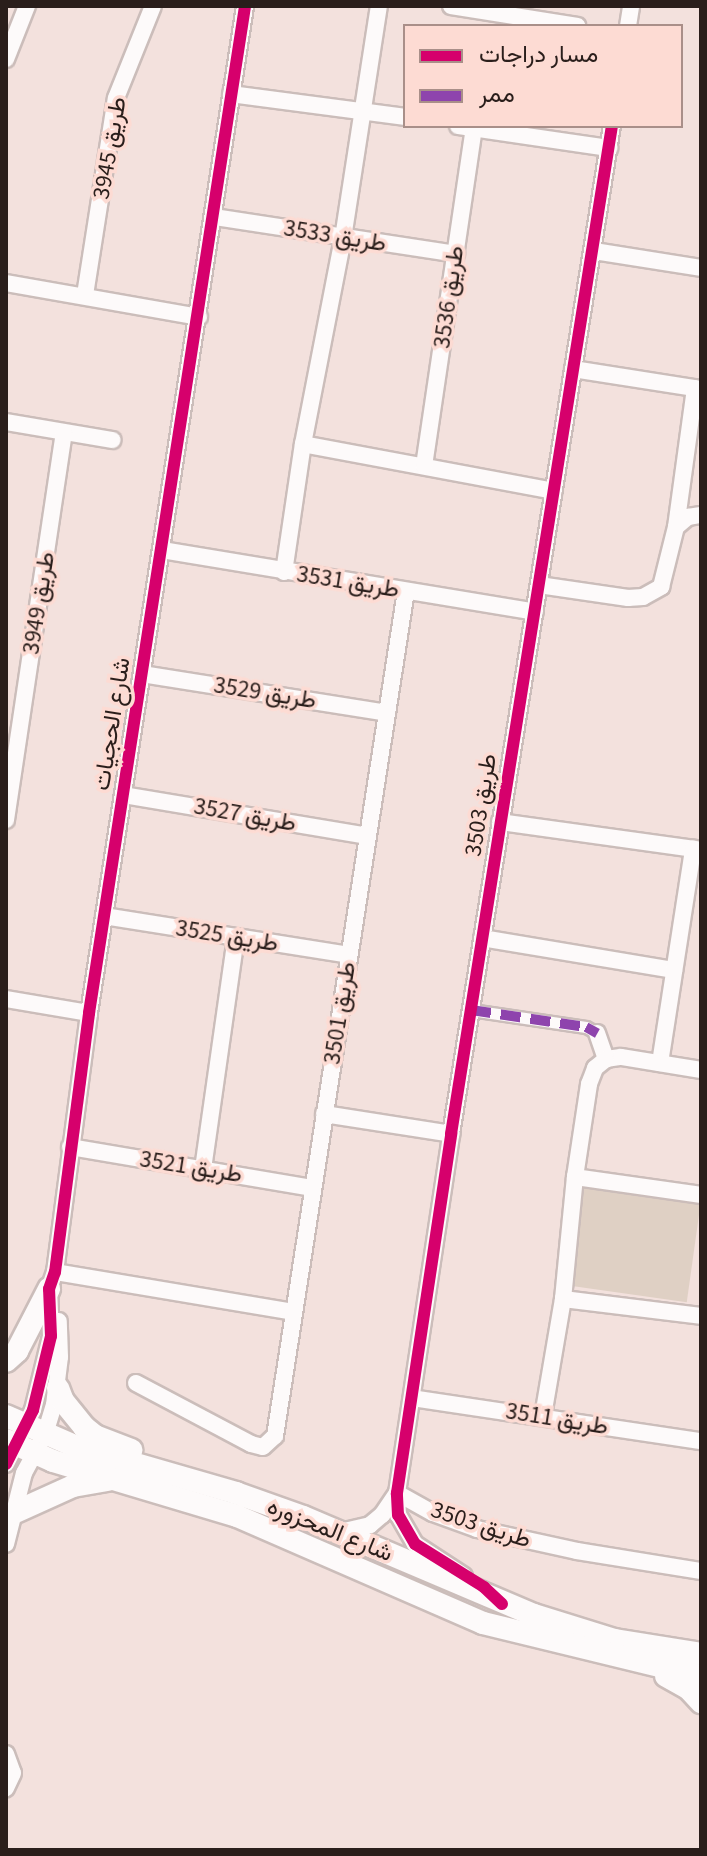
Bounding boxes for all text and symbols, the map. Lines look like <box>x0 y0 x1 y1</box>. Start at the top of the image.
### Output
legend <box>403 24 683 128</box>
text: مسار دراجات <box>479 37 598 72</box>
text: ممر <box>479 77 515 112</box>
street label: طريق 3945 <box>87 95 133 201</box>
street label: طريق 3533 <box>282 214 388 258</box>
street label: طريق 3536 <box>428 244 470 350</box>
street label: طريق 3949 <box>17 550 61 656</box>
street label: طريق 3531 <box>295 560 401 604</box>
street label: شارع الحجيات <box>87 655 137 793</box>
street label: طريق 3529 <box>212 671 318 715</box>
street label: طريق 3503 <box>459 752 503 858</box>
street label: طريق 3527 <box>192 792 298 838</box>
street label: طريق 3525 <box>174 914 280 958</box>
street label: طريق 3501 <box>318 960 362 1066</box>
street label: طريق 3521 <box>138 1145 244 1189</box>
street label: طريق 3511 <box>504 1397 610 1441</box>
street label: شارع المحزوره <box>263 1492 397 1568</box>
street label: طريق 3503 <box>427 1495 535 1555</box>

